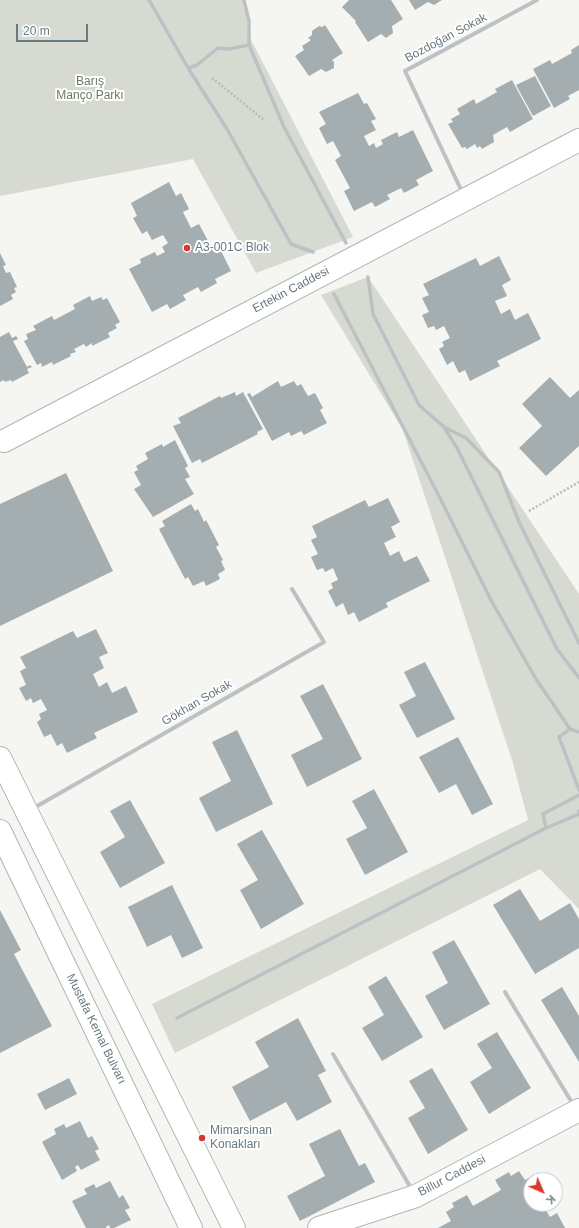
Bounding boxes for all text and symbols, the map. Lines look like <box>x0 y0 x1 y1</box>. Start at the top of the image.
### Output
street label: Bozdoğan Sokak <box>403 10 489 66</box>
scale bar <box>18 16 90 42</box>
text: 20 m <box>23 24 50 38</box>
park label: Barış Manço Parkı <box>56 75 124 103</box>
place label: A3-001C Blok <box>195 241 269 255</box>
marker: A3-001C Blok <box>182 243 192 253</box>
street label: Ertekin Caddesi <box>250 264 332 316</box>
street label: Gökhan Sokak <box>159 677 235 729</box>
street label: Mustafa Kemal Bulvarı <box>63 972 129 1086</box>
place label: Mimarsinan Konakları <box>210 1124 272 1152</box>
marker: Mimarsinan Konakları <box>197 1133 207 1143</box>
street label: Billur Caddesi <box>416 1152 488 1200</box>
north arrow <box>523 1172 563 1212</box>
text: K <box>544 1193 558 1207</box>

